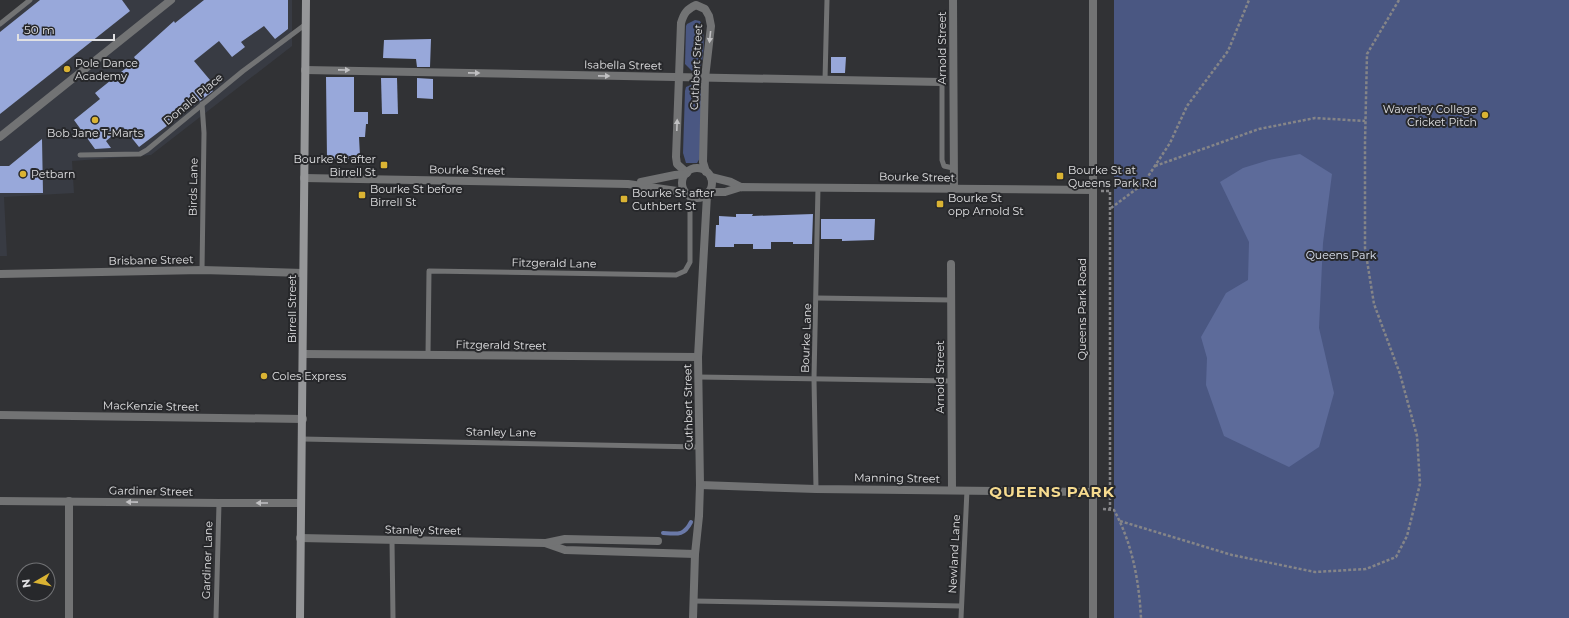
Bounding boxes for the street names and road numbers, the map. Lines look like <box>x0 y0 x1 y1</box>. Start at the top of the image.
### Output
street label: Arnold Street <box>935 11 949 85</box>
street label: Cuthbert Street <box>687 23 705 110</box>
street label: Isabella Street <box>584 57 663 73</box>
street label: Donald Place <box>160 70 226 128</box>
street label: Birds Lane <box>185 157 201 216</box>
street label: Bourke Street <box>429 162 506 178</box>
street label: Bourke Street <box>879 169 956 185</box>
street label: Brisbane Street <box>108 252 194 268</box>
street label: Fitzgerald Lane <box>511 255 597 271</box>
street label: Queens Park Road <box>1075 258 1089 360</box>
street label: Birrell Street <box>285 274 299 343</box>
street label: Bourke Lane <box>798 303 814 373</box>
street label: Fitzgerald Street <box>455 337 547 353</box>
street label: Arnold Street <box>933 340 947 414</box>
street label: Cuthbert Street <box>680 363 696 450</box>
street label: MacKenzie Street <box>103 398 200 414</box>
street label: Stanley Lane <box>466 424 537 440</box>
street label: Manning Street <box>854 470 941 486</box>
street label: Gardiner Street <box>109 483 194 499</box>
street label: Newland Lane <box>945 514 963 594</box>
street label: Gardiner Lane <box>199 520 215 599</box>
street label: Stanley Street <box>385 522 462 538</box>

